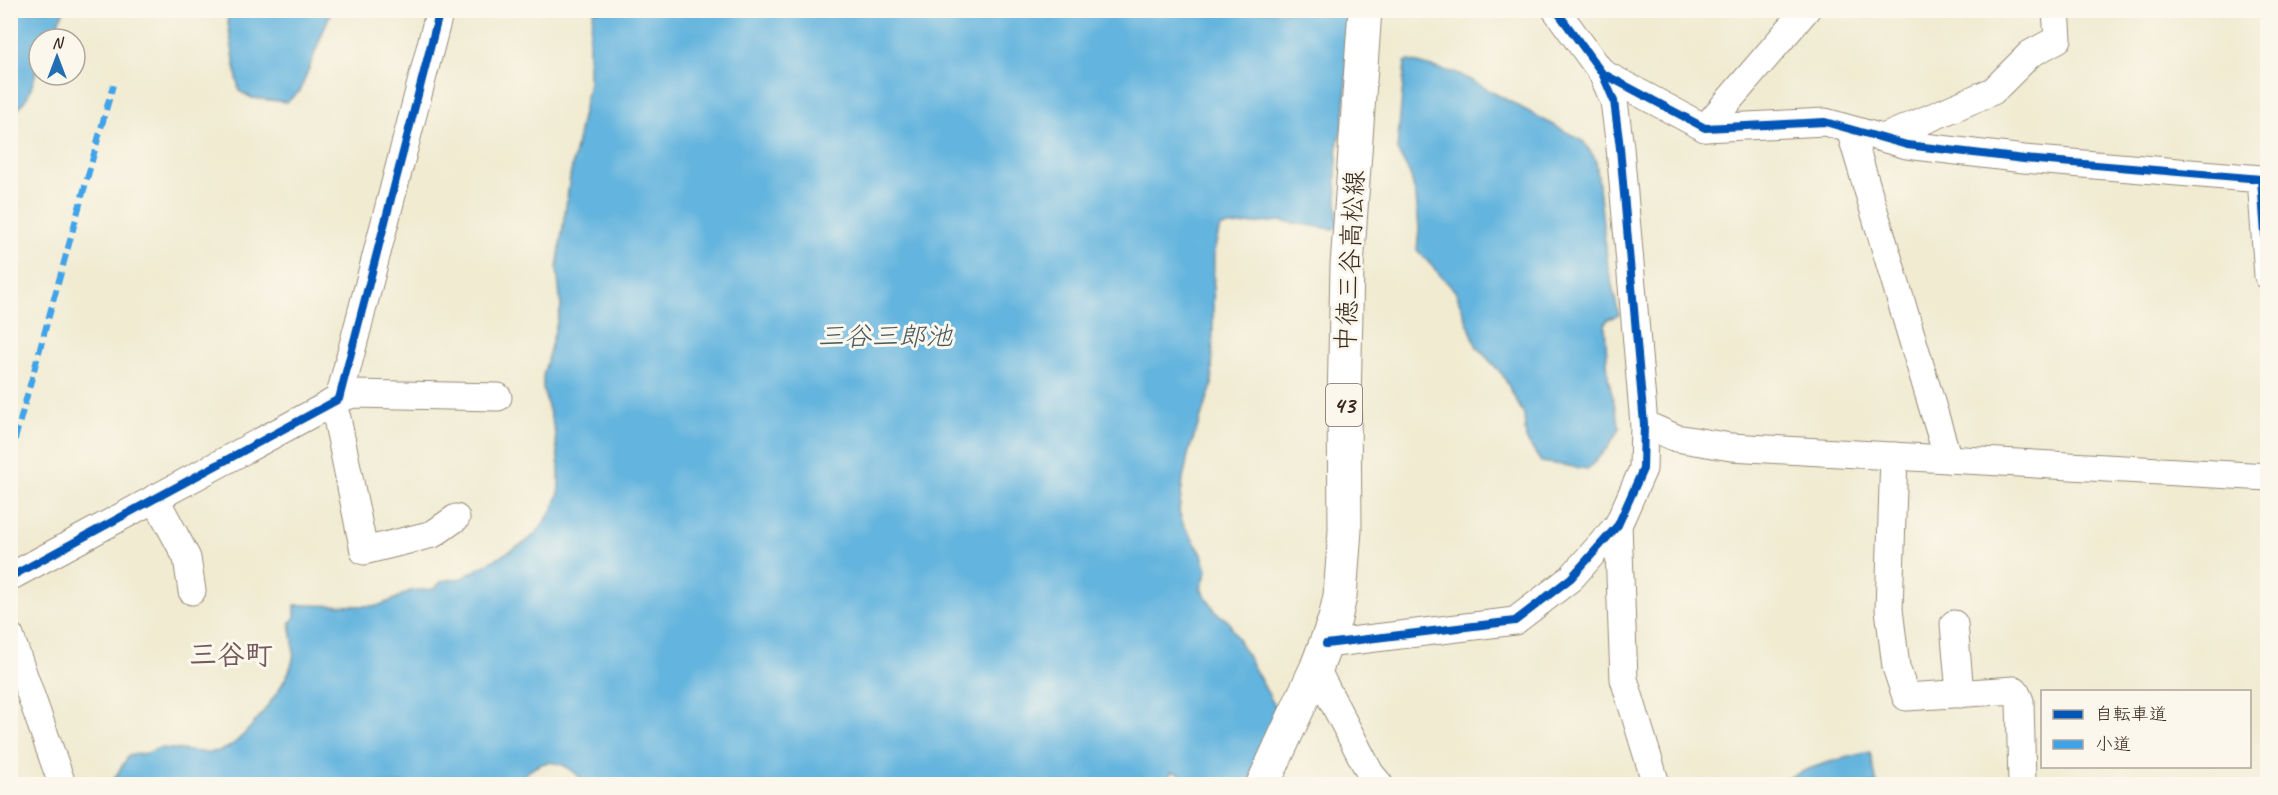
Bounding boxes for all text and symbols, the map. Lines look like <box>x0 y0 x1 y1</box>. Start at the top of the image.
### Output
north arrow <box>27 27 87 87</box>
text: N <box>52 33 65 53</box>
street label: 中徳三谷高松線 <box>1329 169 1371 353</box>
water label: 三谷三郎池 <box>818 319 953 353</box>
road number: 43 <box>1326 384 1362 426</box>
district label: 三谷町 <box>189 637 273 672</box>
legend <box>2041 690 2251 768</box>
text: 自転車道 <box>2095 703 2167 725</box>
text: 小道 <box>2095 733 2131 755</box>

